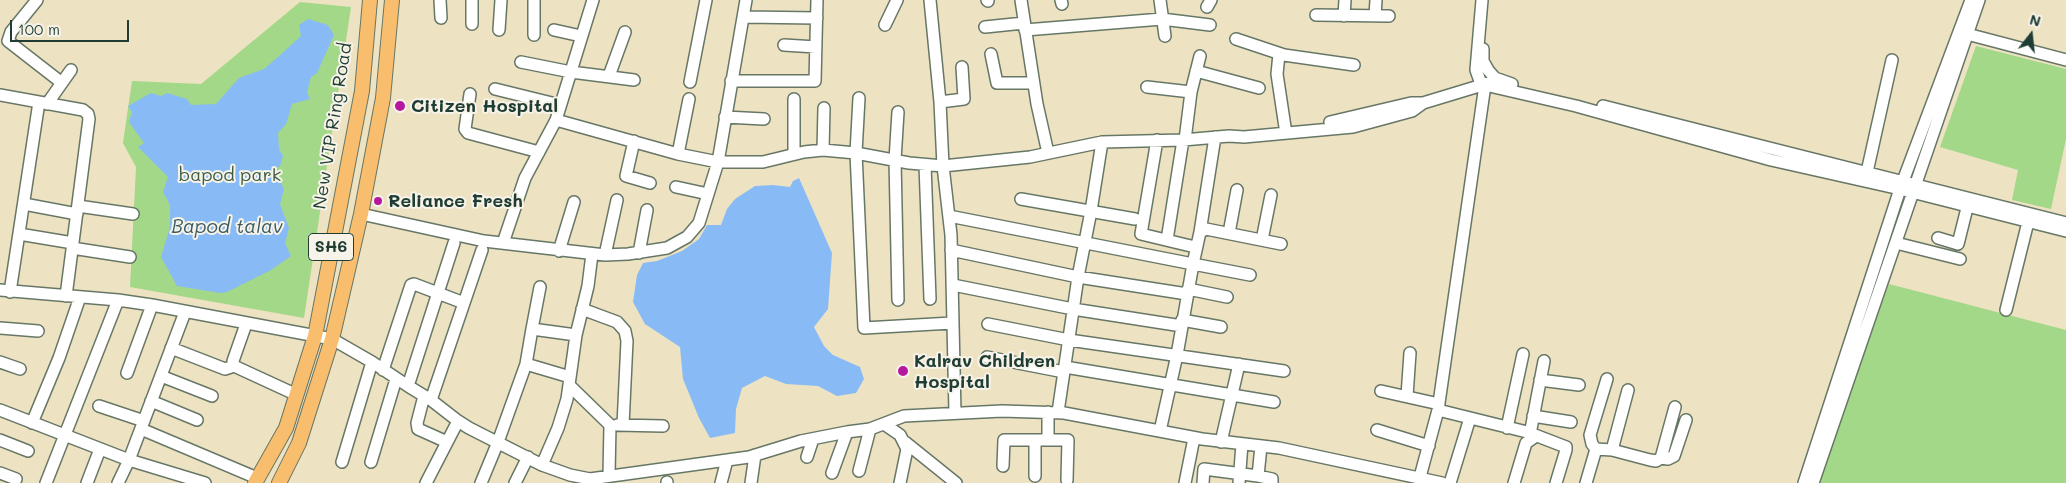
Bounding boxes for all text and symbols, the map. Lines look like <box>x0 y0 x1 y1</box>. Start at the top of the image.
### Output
text: N <box>2028 9 2043 31</box>
scale bar <box>12 10 131 42</box>
north arrow <box>2006 10 2056 60</box>
text: 100 m <box>18 19 60 39</box>
street label: New VIP Ring Road <box>309 41 357 211</box>
place label: Citizen Hospital <box>411 95 558 117</box>
marker: Citizen Hospital <box>393 99 407 113</box>
park label: bapod park <box>179 164 281 186</box>
place label: Reliance Fresh <box>388 190 523 212</box>
marker: Reliance Fresh <box>372 195 384 207</box>
water label: Bapod talav <box>171 216 283 238</box>
road number: SH6 <box>308 233 354 260</box>
place label: Kalrav Children Hospital <box>914 350 1055 392</box>
marker: Kalrav Children Hospital <box>896 364 910 378</box>

